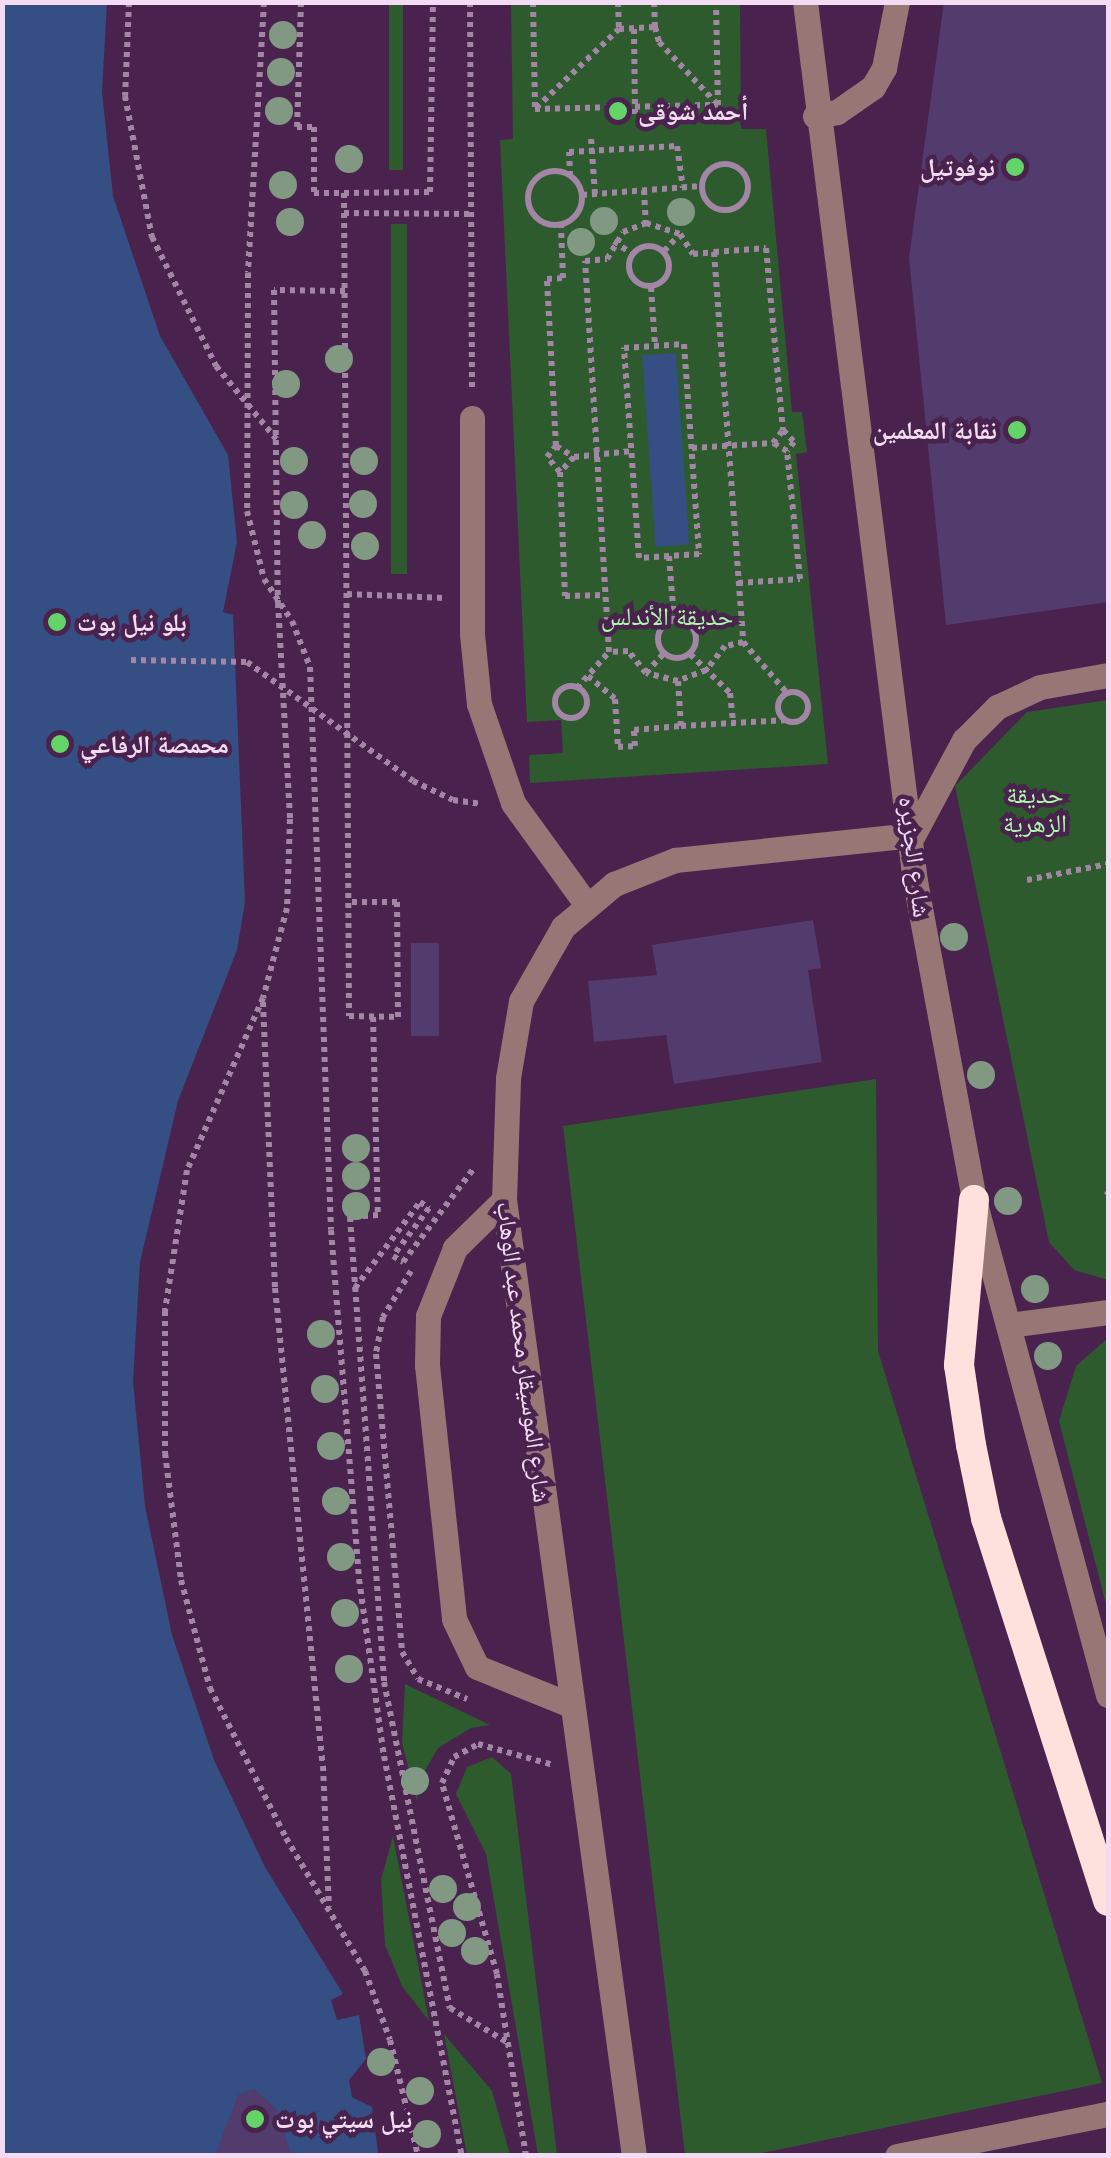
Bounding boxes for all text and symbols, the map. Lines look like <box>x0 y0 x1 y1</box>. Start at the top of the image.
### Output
place label: أحمد شوقى <box>638 96 748 126</box>
marker: أحمد شوقى <box>607 100 629 122</box>
place label: نوفوتيل <box>920 152 995 182</box>
marker: نوفوتيل <box>1004 156 1026 178</box>
place label: نقابة المعلمين <box>873 415 997 445</box>
marker: نقابة المعلمين <box>1006 419 1028 441</box>
park label: حديقة الأندلس <box>601 601 733 631</box>
place label: بلو نيل بوت <box>77 607 187 637</box>
marker: بلو نيل بوت <box>46 611 68 633</box>
place label: محمصة الرفاعي <box>80 729 229 759</box>
marker: محمصة الرفاعي <box>49 733 71 755</box>
park label: حديقة الزهرية <box>1003 780 1067 839</box>
street label: شارع الجزيره <box>893 795 937 919</box>
street label: شارع الموسيقار محمد عبد الوهاب <box>491 1200 557 1504</box>
place label: نيل سيتي بوت <box>275 2104 412 2134</box>
marker: نيل سيتي بوت <box>244 2108 266 2130</box>

